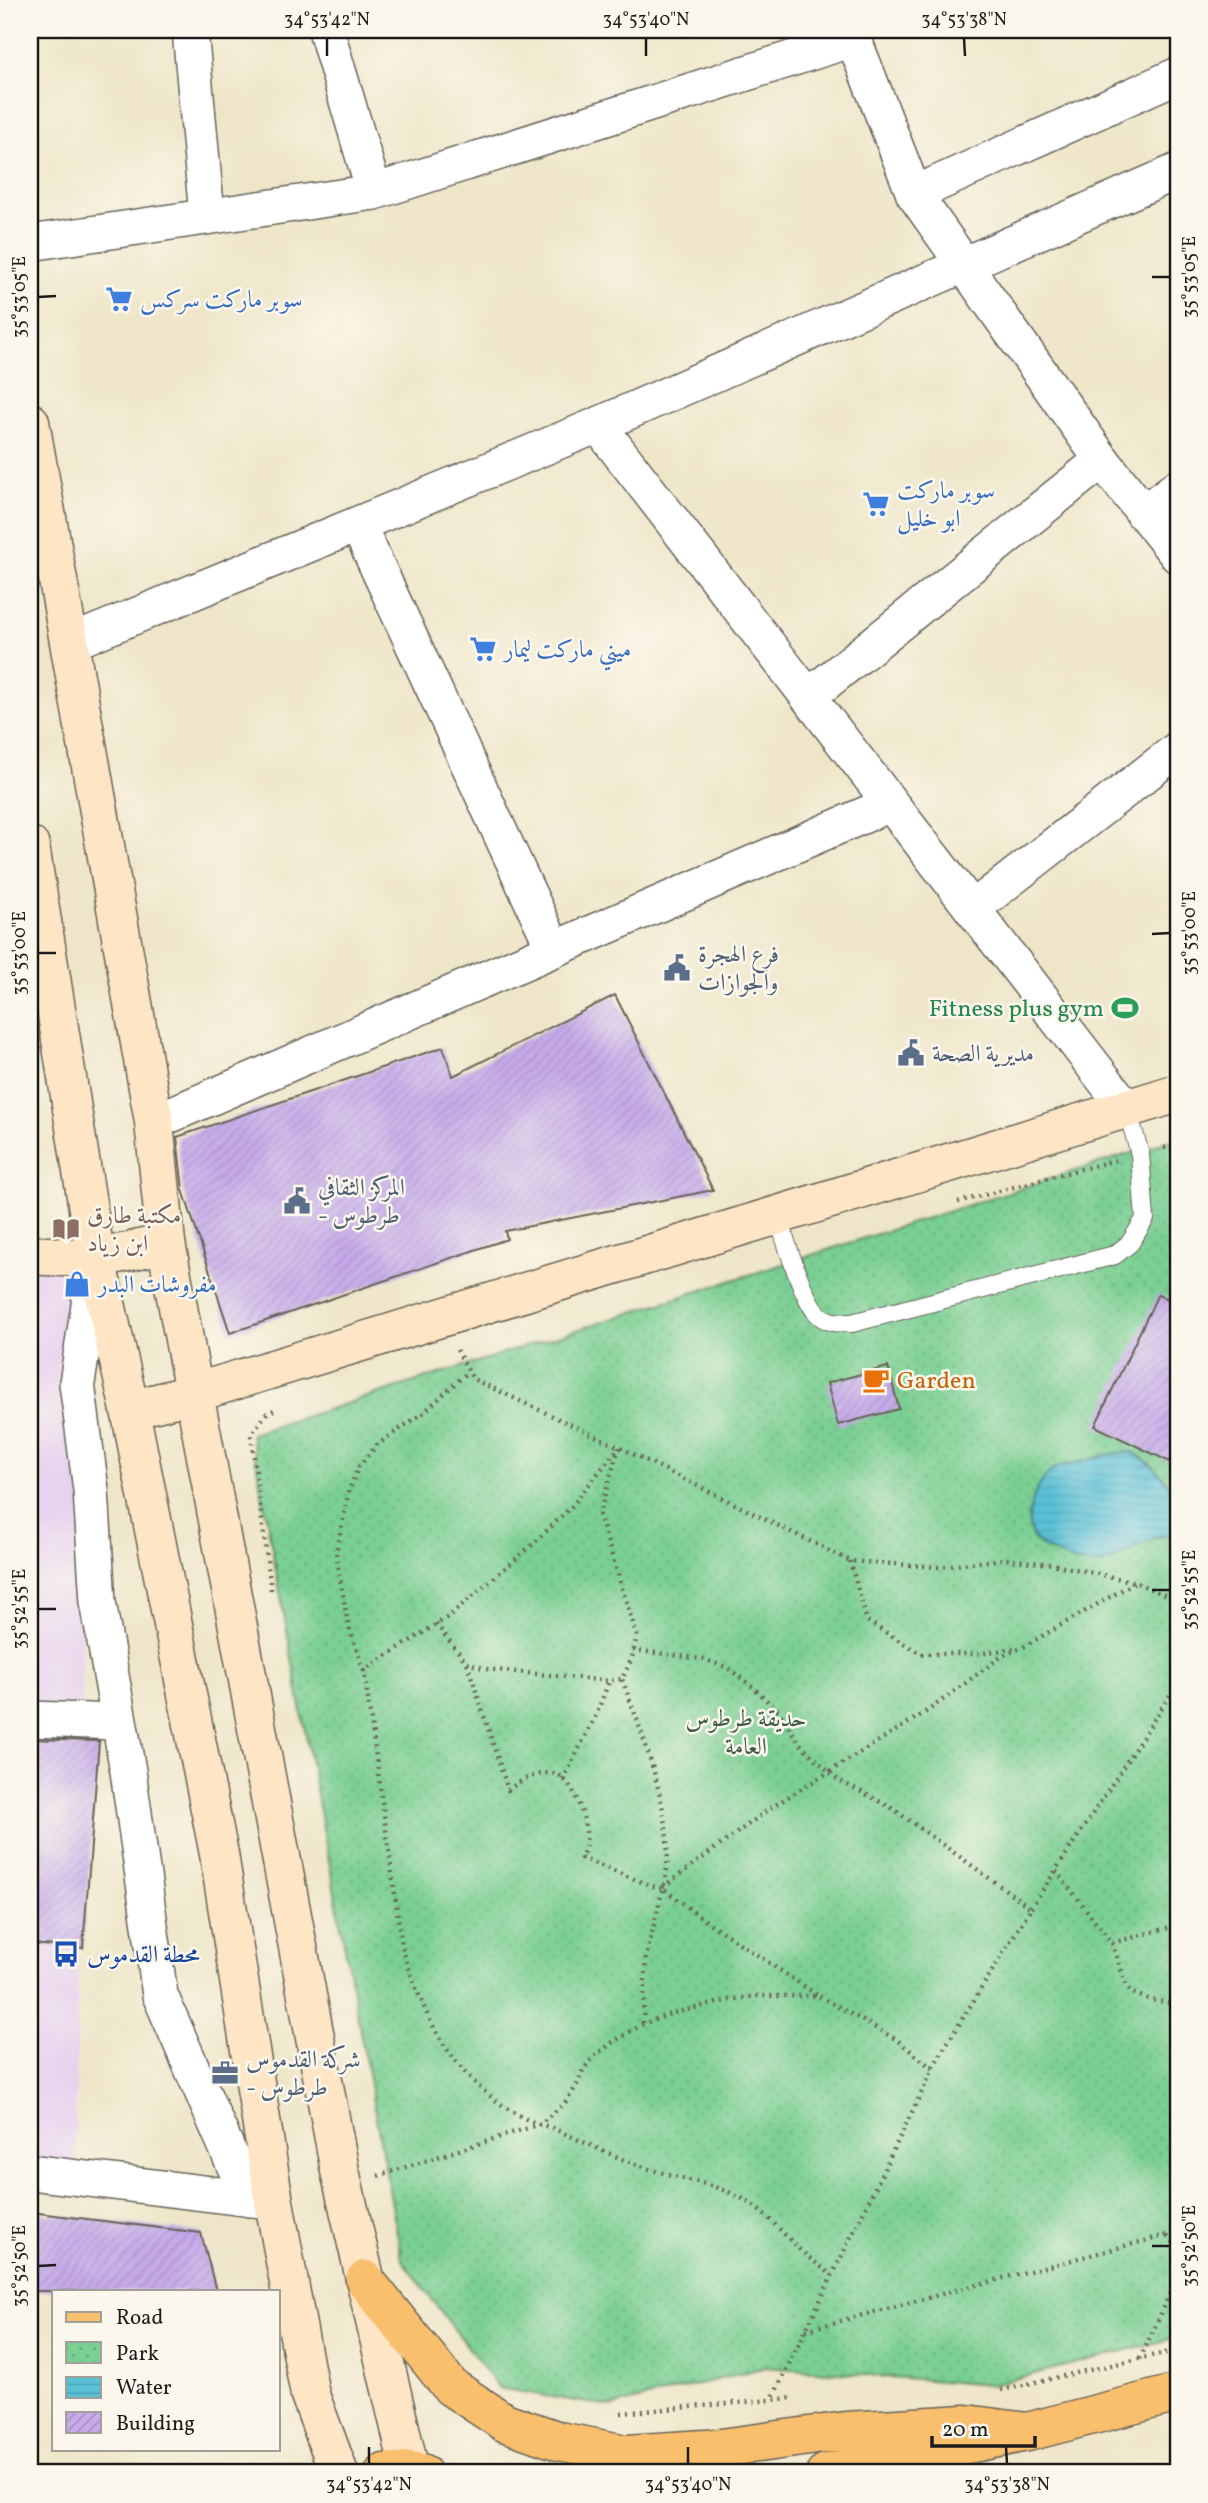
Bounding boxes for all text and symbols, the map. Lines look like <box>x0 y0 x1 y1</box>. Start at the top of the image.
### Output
text: 34°53'42"N <box>284 8 370 33</box>
text: 34°53'40"N <box>603 8 689 33</box>
text: 34°53'38"N <box>921 8 1007 33</box>
text: 35°53'05"E <box>1178 236 1203 318</box>
text: 35°53'05"E <box>8 256 33 338</box>
supermarket icon: سوبر ماركت سركس <box>104 284 134 314</box>
place label: سوبر ماركت سركس <box>140 284 303 318</box>
place label: سوبر ماركت ابو خليل <box>897 475 995 537</box>
supermarket icon: سوبر ماركت ابو خليل <box>861 489 891 519</box>
supermarket icon: ميني ماركت ليمار <box>468 634 498 664</box>
place label: ميني ماركت ليمار <box>502 634 631 671</box>
text: 35°53'00"E <box>1178 891 1203 975</box>
text: 35°53'00"E <box>8 911 33 995</box>
place label: فرع الهجرة والجوازات <box>698 939 779 1001</box>
public building icon: فرع الهجرة والجوازات <box>662 953 692 983</box>
place label: Fitness plus gym <box>929 993 1104 1027</box>
sports icon: Fitness plus gym <box>1110 993 1140 1023</box>
public building icon: مديرية الصحة <box>896 1038 926 1068</box>
place label: مديرية الصحة <box>932 1038 1034 1072</box>
place label: المركز الثقافي - طرطوس <box>318 1172 405 1234</box>
public building icon: المركز الثقافي - طرطوس <box>282 1186 312 1216</box>
place label: مكتبة طارق ابن زياد <box>87 1200 181 1262</box>
library icon: مكتبة طارق ابن زياد <box>51 1214 81 1244</box>
shop icon: مفروشات البدر <box>62 1269 92 1299</box>
place label: مفروشات البدر <box>96 1269 217 1303</box>
cafe icon: Garden <box>861 1365 891 1395</box>
place label: Garden <box>897 1365 976 1399</box>
text: 35°52'55"E <box>1178 1550 1203 1630</box>
text: 35°52'55"E <box>8 1569 33 1649</box>
park label: حديقة طرطوس العامة <box>686 1703 806 1765</box>
bus stop icon: محطة القدموس <box>51 1939 81 1969</box>
place label: محطة القدموس <box>87 1939 200 1973</box>
place label: شركة القدموس - طرطوس <box>246 2044 361 2106</box>
office icon: شركة القدموس - طرطوس <box>210 2058 240 2088</box>
text: 35°52'50"E <box>1178 2205 1203 2287</box>
text: 35°52'50"E <box>8 2225 33 2307</box>
legend <box>52 2290 280 2450</box>
text: Road <box>116 2304 163 2333</box>
text: Park <box>116 2340 159 2369</box>
text: Water <box>116 2374 172 2403</box>
scale bar <box>932 2405 1035 2449</box>
text: Building <box>116 2410 195 2439</box>
text: 20 m <box>942 2416 988 2445</box>
text: 34°53'42"N <box>326 2473 412 2498</box>
text: 34°53'40"N <box>645 2473 731 2498</box>
text: 34°53'38"N <box>964 2473 1050 2498</box>

